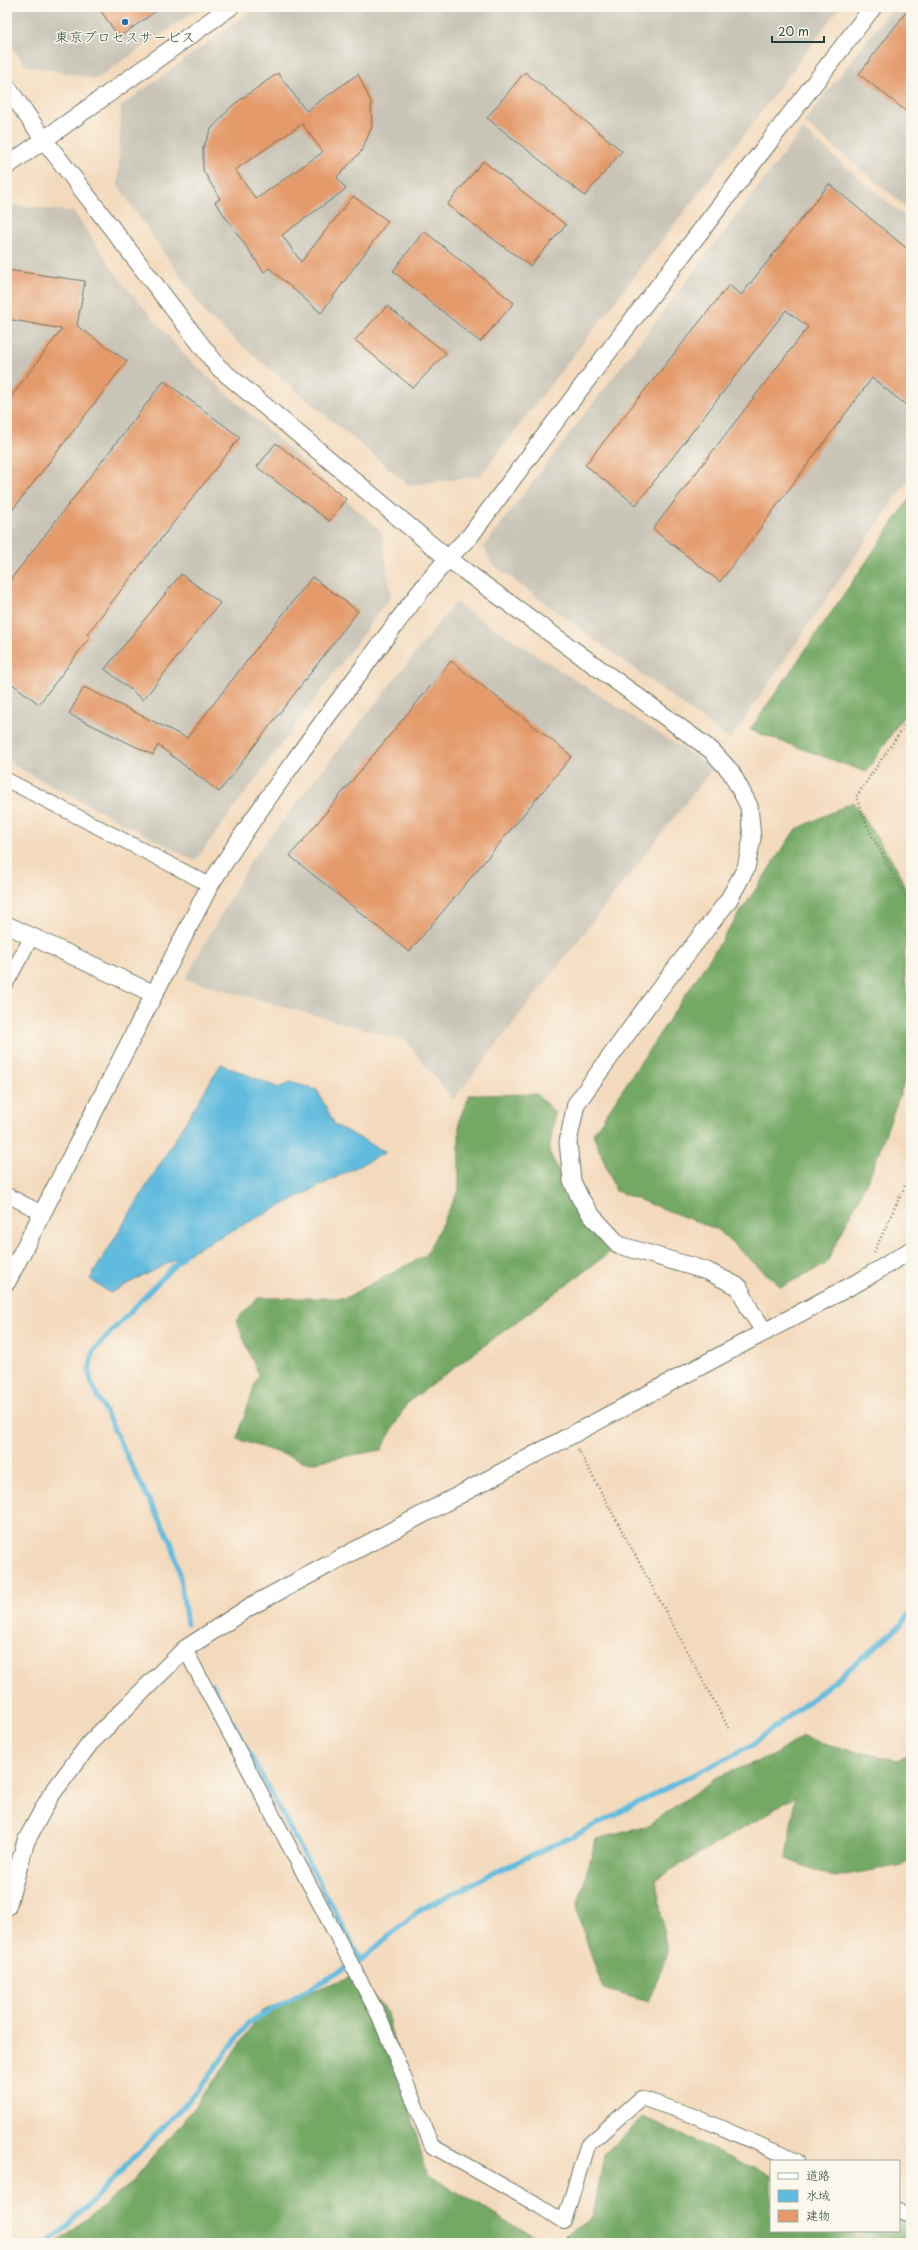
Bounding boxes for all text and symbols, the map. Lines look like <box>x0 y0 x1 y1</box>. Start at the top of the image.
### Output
marker: 東京プロセスサービス <box>120 17 130 27</box>
scale bar <box>772 18 824 44</box>
text: 20 m <box>778 22 809 40</box>
place label: 東京プロセスサービス <box>55 26 195 47</box>
legend <box>770 2160 900 2232</box>
text: 道路 <box>806 2166 830 2184</box>
text: 水域 <box>806 2186 830 2204</box>
text: 建物 <box>806 2206 830 2224</box>

